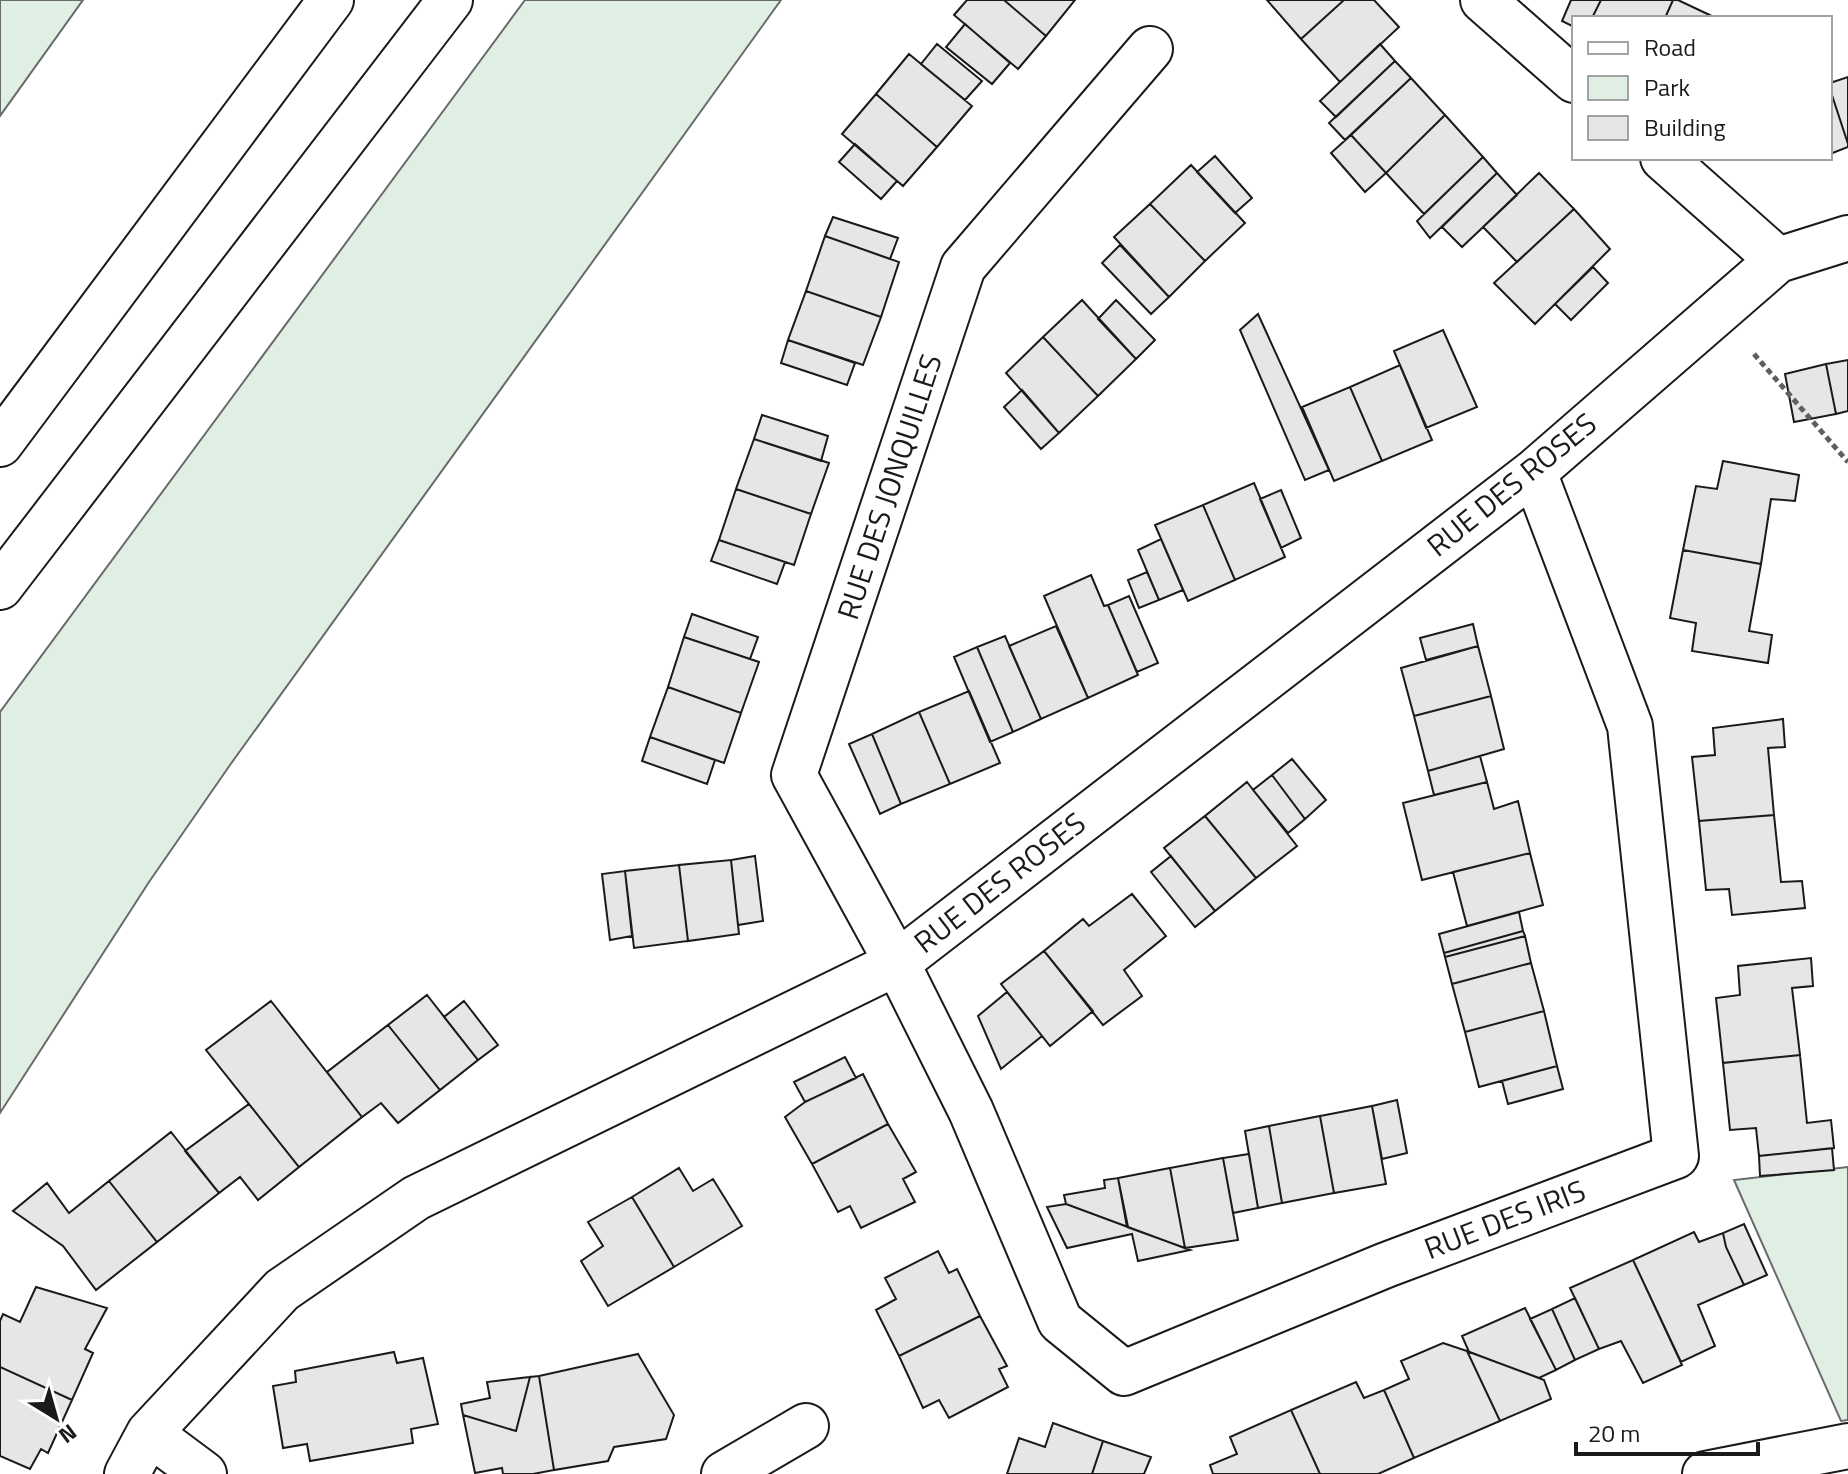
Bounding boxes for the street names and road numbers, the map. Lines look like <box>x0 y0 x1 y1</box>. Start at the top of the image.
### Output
street label: RUE DES JONQUILLES <box>824 348 954 625</box>
street label: RUE DES ROSES <box>1416 401 1606 567</box>
street label: RUE DES ROSES <box>904 800 1095 964</box>
street label: RUE DES IRIS <box>1417 1167 1592 1271</box>

